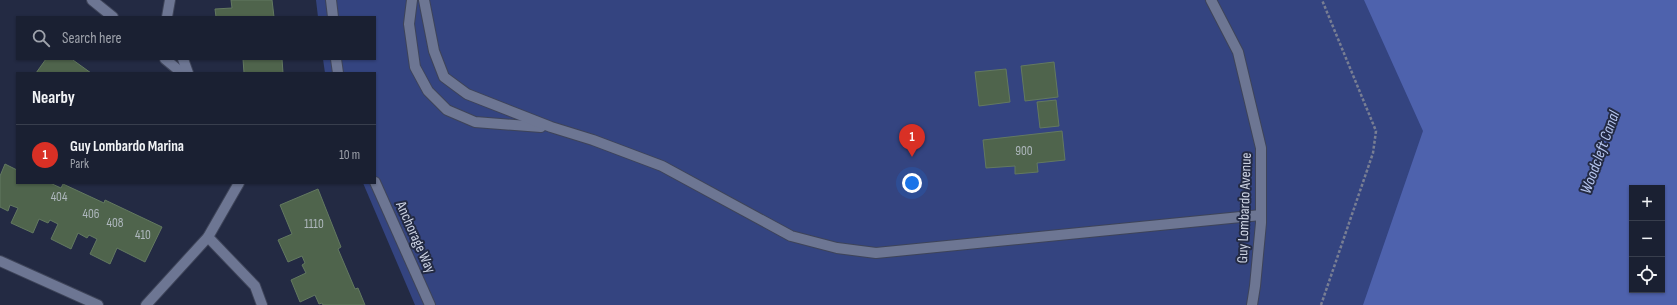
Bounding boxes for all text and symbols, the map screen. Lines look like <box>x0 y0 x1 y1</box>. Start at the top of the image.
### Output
search box <box>16 16 376 60</box>
icon: search <box>30 27 52 49</box>
text: Search here <box>62 29 122 48</box>
text: Nearby <box>32 88 75 108</box>
water label: Woodcleft Canal <box>1577 107 1625 197</box>
pin: 1 <box>899 124 925 157</box>
text: Guy Lombardo Marina <box>70 137 184 156</box>
house number: 900 <box>1015 143 1033 159</box>
text: 1 <box>42 147 48 163</box>
text: 10 m <box>339 147 360 163</box>
street label: Guy Lombardo Avenue <box>1233 152 1256 264</box>
text: Park <box>70 156 89 172</box>
your location <box>902 173 922 193</box>
map controls <box>1629 185 1665 293</box>
button: + <box>1629 185 1665 221</box>
house number: 404 <box>51 189 68 205</box>
street label: Anchorage Way <box>391 197 440 276</box>
house number: 406 <box>83 206 100 222</box>
house number: 408 <box>107 215 124 231</box>
house number: 1110 <box>304 216 324 232</box>
button: − <box>1629 221 1665 257</box>
house number: 410 <box>135 227 151 243</box>
button: locate <box>1629 257 1665 293</box>

